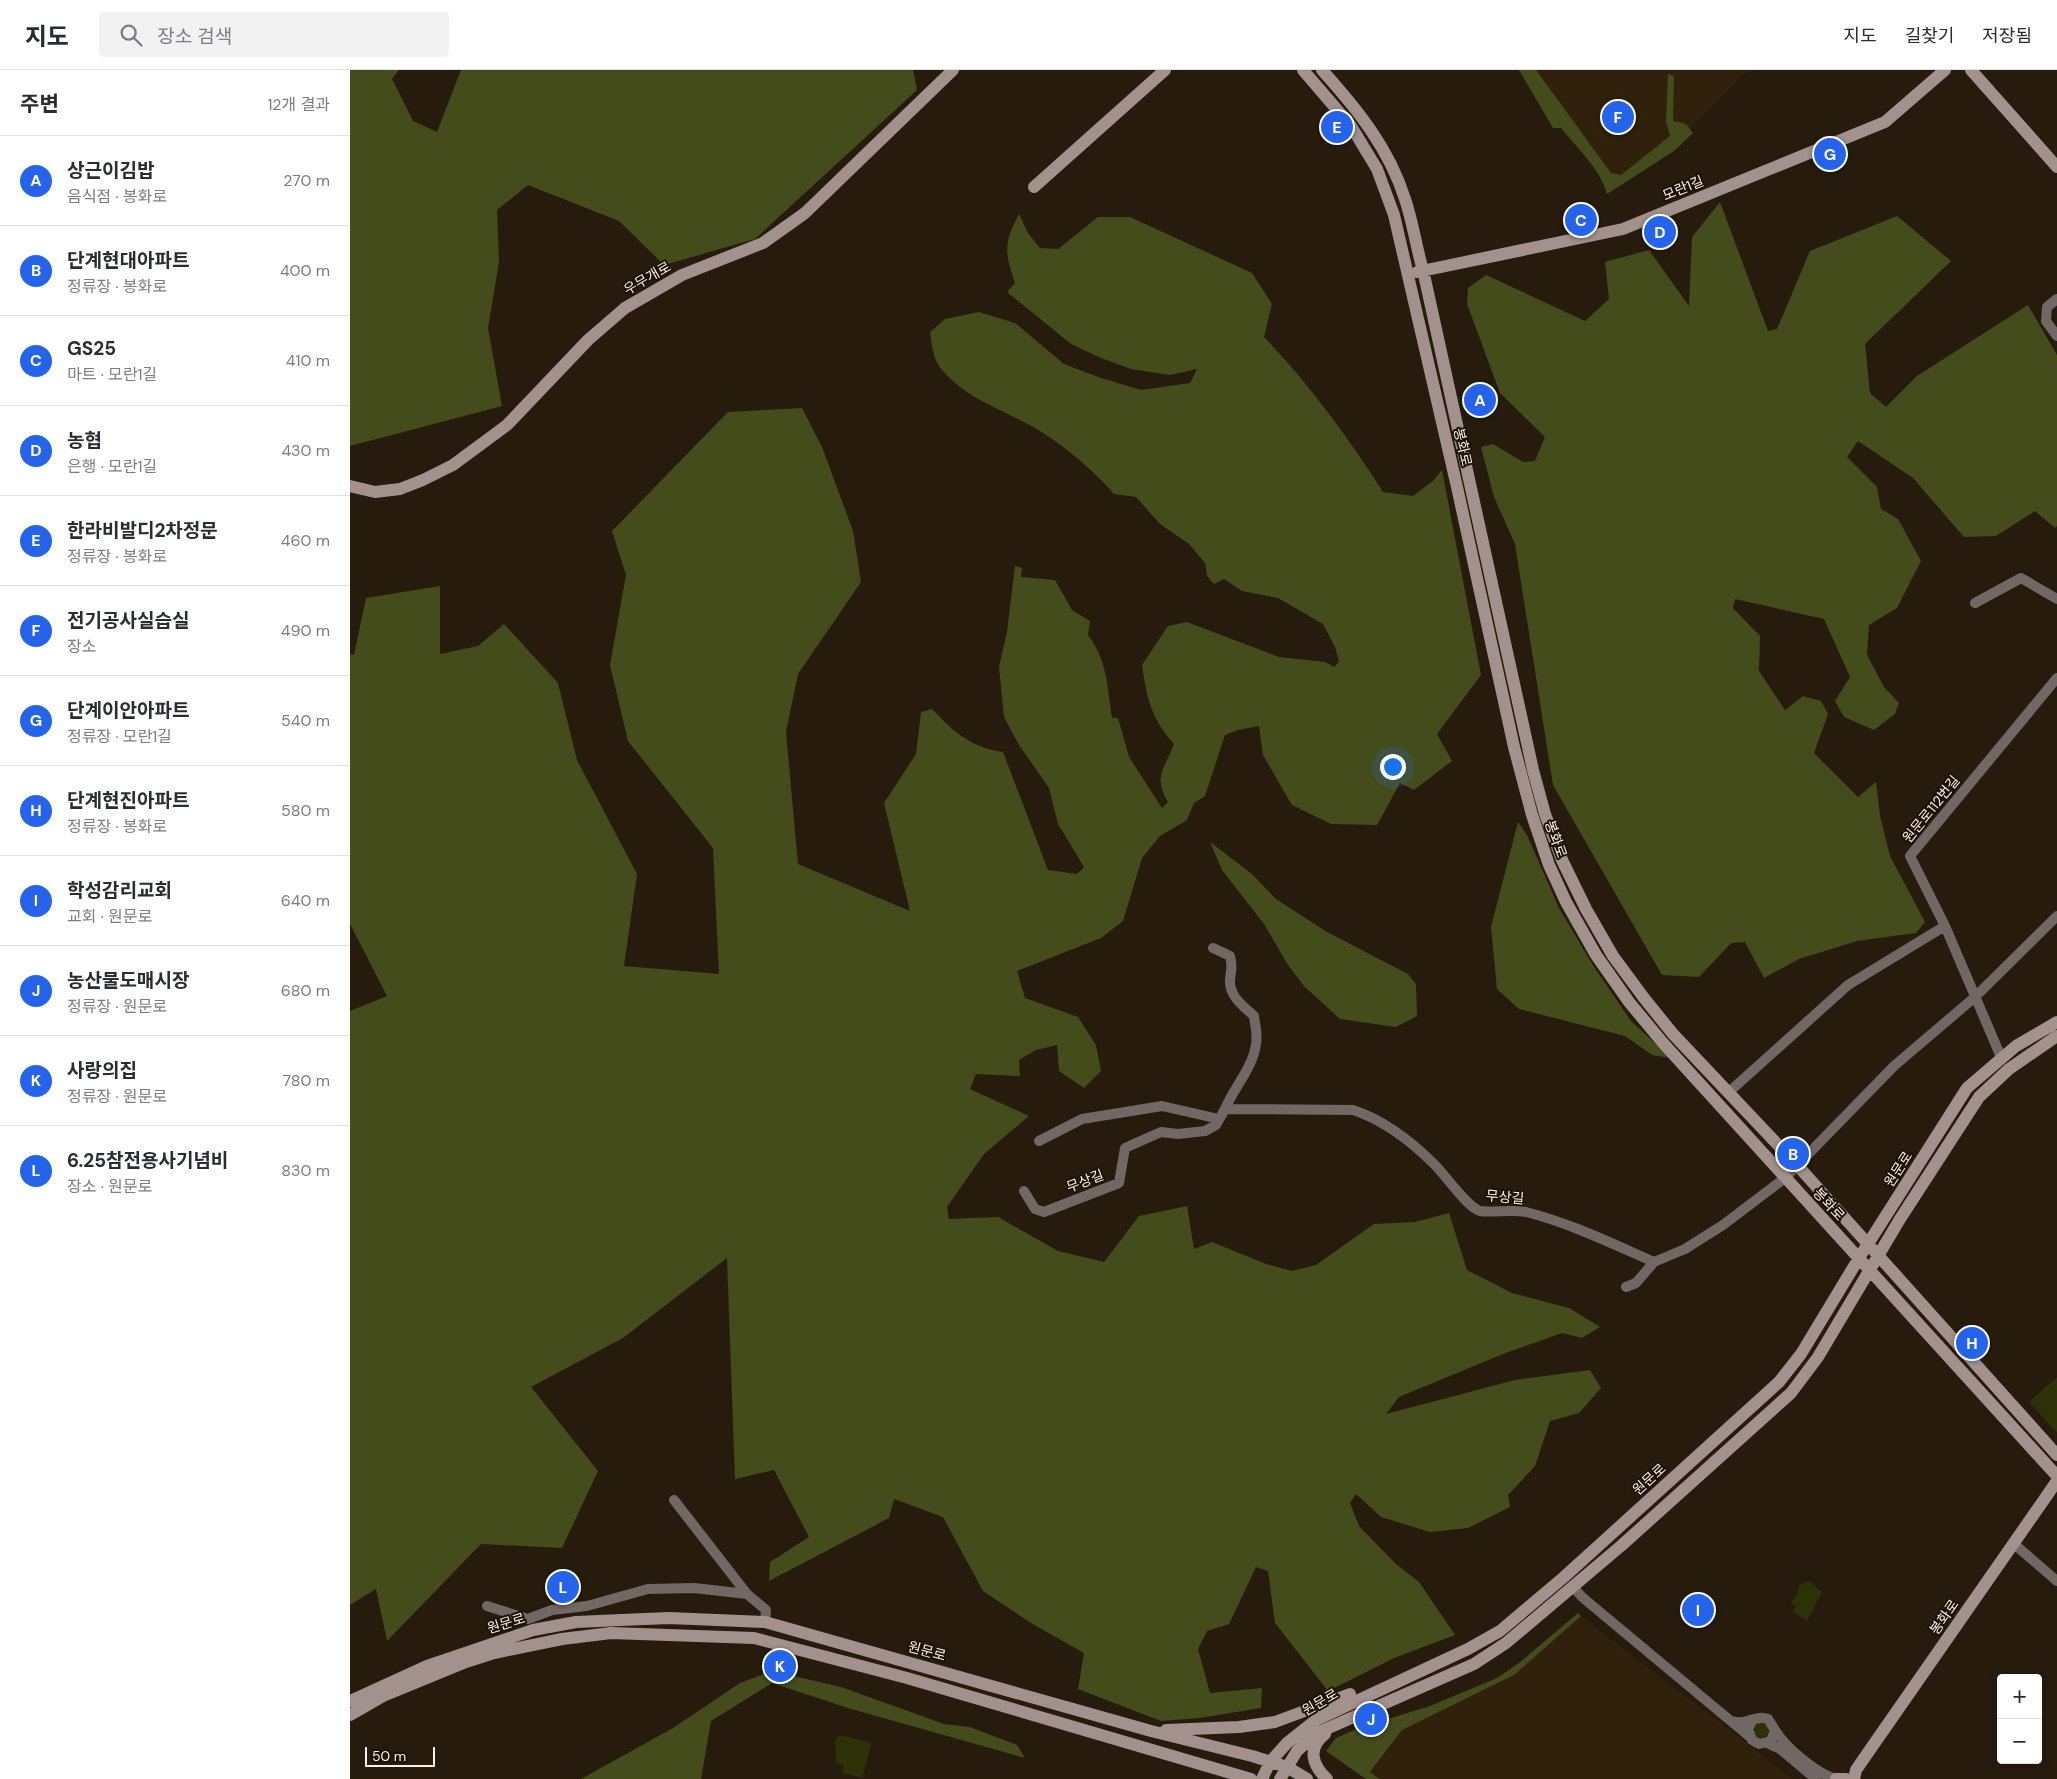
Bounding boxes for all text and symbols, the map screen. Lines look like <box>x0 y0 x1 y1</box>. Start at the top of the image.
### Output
search box <box>99 12 449 57</box>
text: 지도 <box>25 21 69 52</box>
icon: search <box>117 21 145 49</box>
text: 장소 검색 <box>157 24 232 49</box>
text: 지도 <box>1844 24 1877 48</box>
text: 길찾기 <box>1905 24 1954 48</box>
text: 저장됨 <box>1982 24 2032 48</box>
text: 주변 <box>20 90 59 118</box>
text: 12개 결과 <box>267 94 330 115</box>
pin: F <box>1602 98 1634 136</box>
pin: E <box>1321 108 1353 146</box>
pin: G <box>1814 135 1846 173</box>
text: 상근이김밥 <box>67 158 154 183</box>
text: A <box>30 170 42 191</box>
text: 270 m <box>283 170 330 191</box>
street label: 모란1길 <box>1660 172 1706 204</box>
text: 음식점 · 봉화로 <box>67 186 167 207</box>
pin: C <box>1565 201 1597 239</box>
pin: D <box>1644 213 1676 251</box>
text: 단계현대아파트 <box>67 248 189 273</box>
street label: 우무개로 <box>620 257 674 299</box>
text: B <box>31 260 41 281</box>
text: 400 m <box>280 260 330 281</box>
text: 정류장 · 봉화로 <box>67 276 167 297</box>
text: GS25 <box>67 336 116 361</box>
text: C <box>30 350 42 371</box>
text: 410 m <box>286 350 330 371</box>
text: 마트 · 모란1길 <box>67 364 157 385</box>
pin: A <box>1464 381 1496 419</box>
street label: 봉화로 <box>1450 426 1476 468</box>
text: 농협 <box>67 428 102 453</box>
text: D <box>30 440 42 461</box>
text: 430 m <box>281 440 330 461</box>
text: 은행 · 모란1길 <box>67 456 157 477</box>
text: 한라비발디2차정문 <box>67 518 218 543</box>
text: E <box>31 530 41 551</box>
text: 460 m <box>281 530 330 551</box>
text: 정류장 · 봉화로 <box>67 546 167 567</box>
text: 전기공사실습실 <box>67 608 189 633</box>
text: F <box>32 620 40 641</box>
text: 490 m <box>281 620 330 641</box>
text: 장소 <box>67 636 96 657</box>
text: 단계이안아파트 <box>67 698 189 723</box>
text: G <box>30 710 42 731</box>
text: 540 m <box>281 710 330 731</box>
text: 정류장 · 모란1길 <box>67 726 172 747</box>
your location <box>1380 754 1406 780</box>
street label: 원문로112번길 <box>1898 772 1964 846</box>
text: 단계현진아파트 <box>67 788 189 813</box>
text: H <box>30 800 42 821</box>
text: 580 m <box>281 800 330 821</box>
text: 정류장 · 봉화로 <box>67 816 167 837</box>
street label: 봉화로 <box>1541 818 1571 860</box>
text: 학성감리교회 <box>67 878 172 903</box>
text: I <box>34 890 38 911</box>
text: 640 m <box>281 890 330 911</box>
text: 교회 · 원문로 <box>67 906 152 927</box>
text: 농산물도매시장 <box>67 968 189 993</box>
text: J <box>32 980 40 1001</box>
text: 680 m <box>281 980 330 1001</box>
text: 정류장 · 원문로 <box>67 996 167 1017</box>
text: 사랑의집 <box>67 1058 137 1083</box>
text: K <box>31 1070 41 1091</box>
text: 780 m <box>283 1070 330 1091</box>
text: 정류장 · 원문로 <box>67 1086 167 1107</box>
pin: B <box>1777 1135 1809 1173</box>
text: 6.25참전용사기념비 <box>67 1148 228 1173</box>
street label: 원문로 <box>1880 1148 1916 1190</box>
text: L <box>32 1160 40 1181</box>
text: 830 m <box>281 1160 330 1181</box>
street label: 무상길 <box>1064 1166 1106 1196</box>
text: 장소 · 원문로 <box>67 1176 152 1197</box>
street label: 봉화로 <box>1809 1184 1849 1224</box>
street label: 무상길 <box>1485 1186 1525 1208</box>
pin: H <box>1956 1324 1988 1362</box>
street label: 원문로 <box>1629 1459 1669 1499</box>
pin: L <box>547 1568 579 1606</box>
pin: I <box>1682 1591 1714 1629</box>
street label: 봉화로 <box>1926 1596 1963 1638</box>
street label: 원문로 <box>485 1609 527 1637</box>
street label: 원문로 <box>906 1637 948 1665</box>
pin: K <box>764 1647 796 1685</box>
map controls <box>1997 1674 2042 1764</box>
button: + <box>1997 1674 2042 1719</box>
street label: 원문로 <box>1299 1684 1341 1719</box>
pin: J <box>1355 1700 1387 1738</box>
button: − <box>1997 1719 2042 1764</box>
scale bar <box>365 1744 435 1767</box>
text: 50 m <box>372 1747 406 1765</box>

